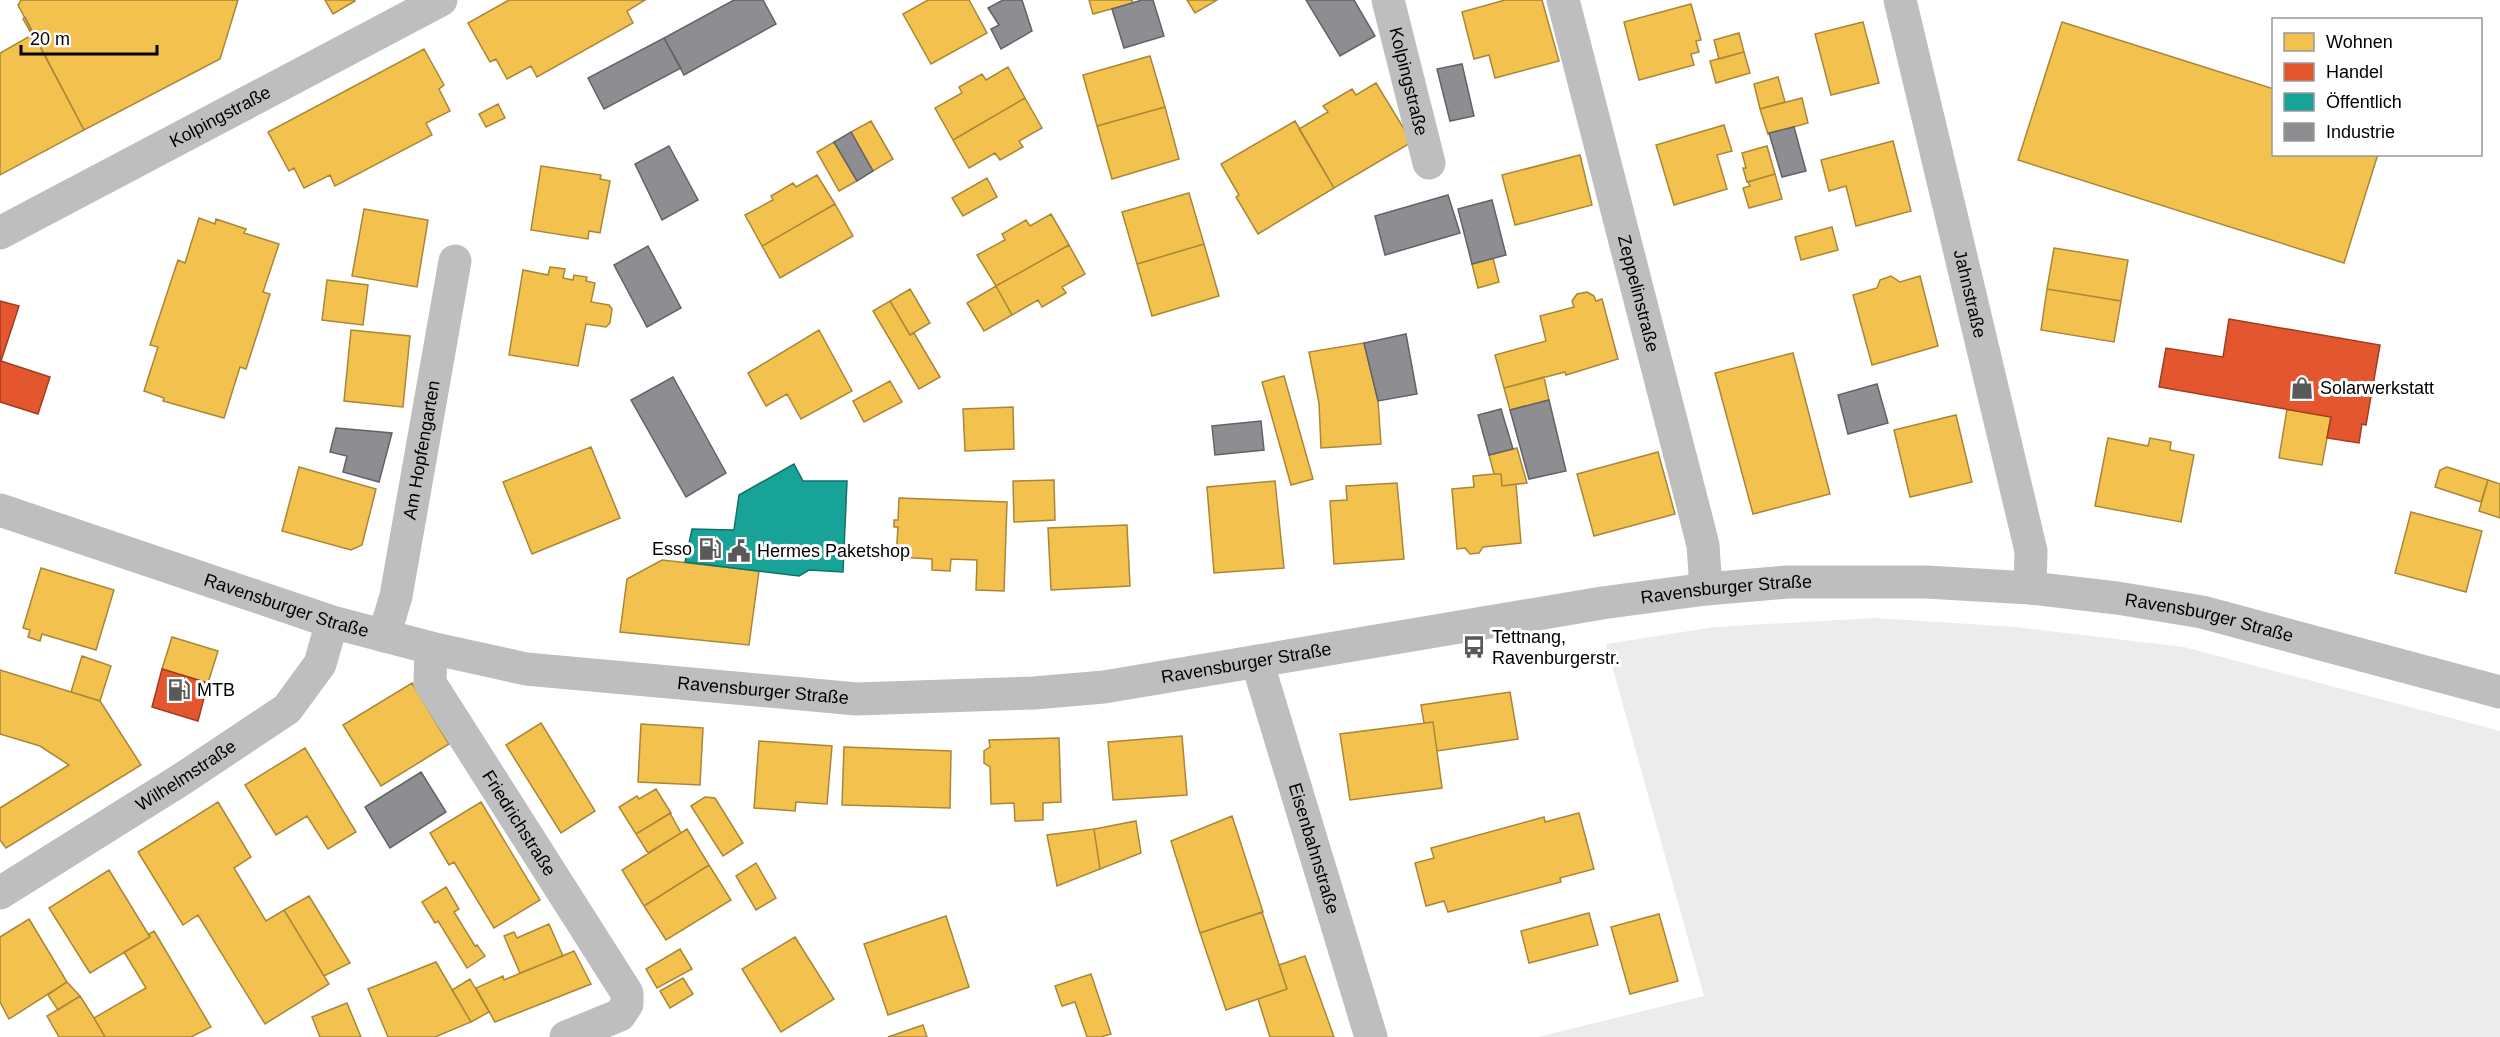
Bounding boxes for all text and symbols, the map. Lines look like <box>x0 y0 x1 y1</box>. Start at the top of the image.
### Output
scale bar <box>21 18 158 56</box>
legend <box>2272 18 2482 156</box>
street label: Kolpingstraße <box>1385 25 1432 138</box>
text: 20 m <box>30 29 70 49</box>
text: Wohnen <box>2326 32 2393 52</box>
text: Handel <box>2326 62 2383 82</box>
street label: Kolpingstraße <box>166 82 274 151</box>
text: Öffentlich <box>2326 92 2402 112</box>
text: Industrie <box>2326 122 2395 142</box>
street label: Zeppelinstraße <box>1614 233 1663 354</box>
street label: Jahnstraße <box>1950 248 1990 340</box>
shop icon: Solarwerkstatt <box>2289 375 2315 401</box>
place label: Solarwerkstatt <box>2320 378 2434 398</box>
street label: Am Hopfengarten <box>400 379 444 521</box>
fuel station icon: Esso <box>697 536 723 562</box>
public building icon: Hermes Paketshop <box>726 538 752 564</box>
place label: Esso <box>652 539 692 559</box>
place label: Hermes Paketshop <box>757 541 910 561</box>
street label: Ravensburger Straße <box>201 570 371 641</box>
street label: Ravensburger Straße <box>1639 572 1812 608</box>
street label: Ravensburger Straße <box>2123 589 2296 646</box>
place label: Tettnang, Ravenburgerstr. <box>1492 627 1620 668</box>
bus stop icon: Tettnang, Ravenburgerstr. <box>1461 634 1487 660</box>
street label: Ravensburger Straße <box>1160 639 1333 687</box>
street label: Ravensburger Straße <box>676 673 850 708</box>
fuel station icon: MTB <box>166 677 192 703</box>
place label: MTB <box>197 680 235 700</box>
street label: Wilhelmstraße <box>132 736 240 815</box>
street label: Friedrichstraße <box>478 767 560 880</box>
street label: Eisenbahnstraße <box>1285 781 1343 917</box>

